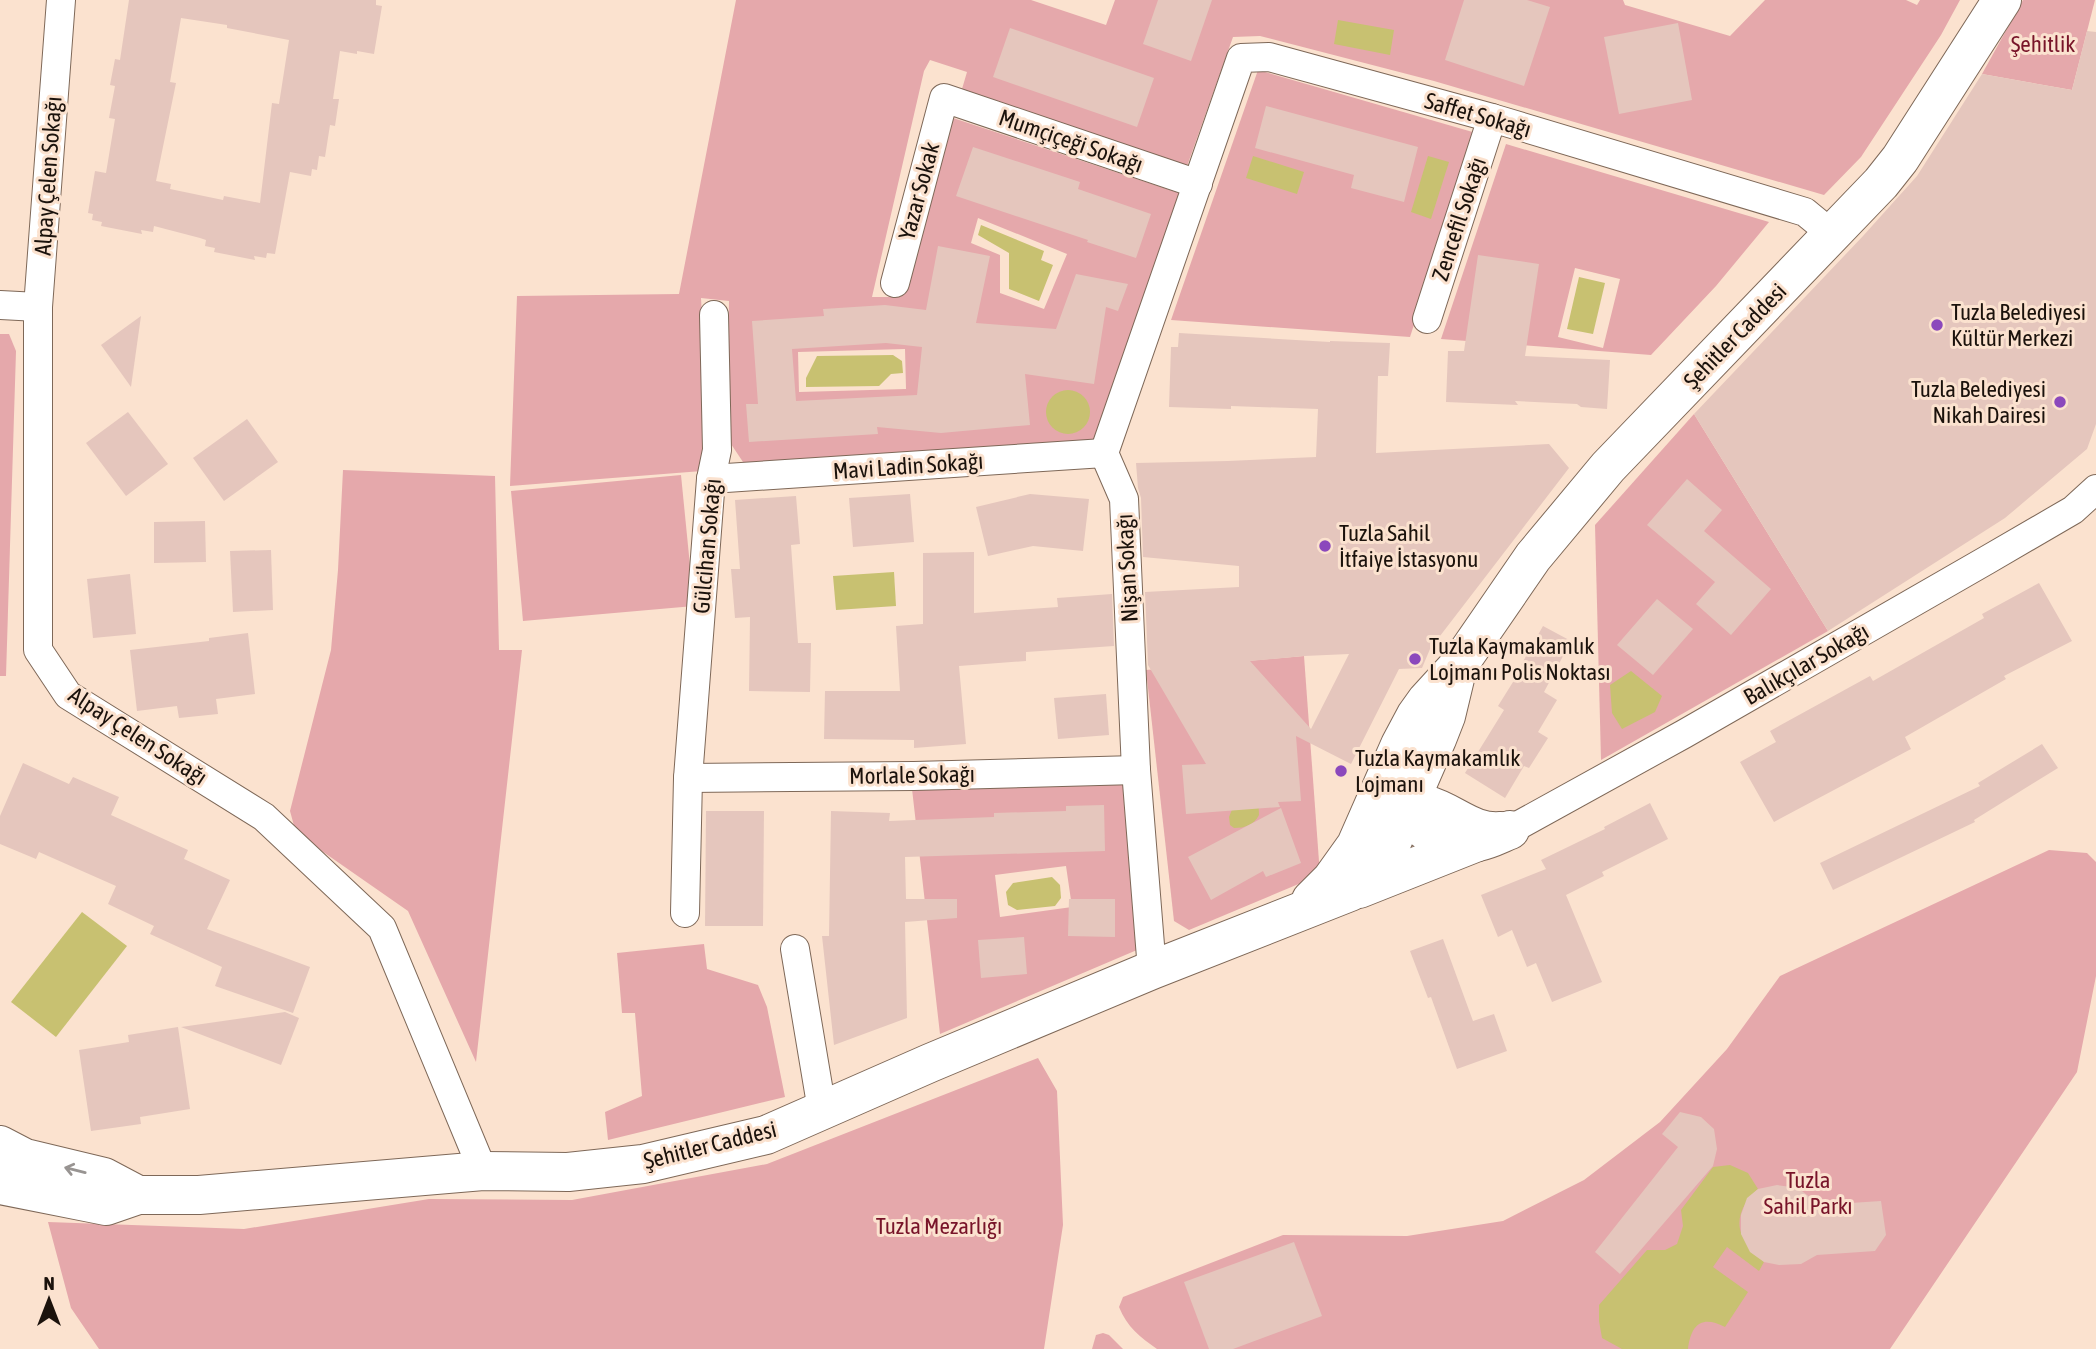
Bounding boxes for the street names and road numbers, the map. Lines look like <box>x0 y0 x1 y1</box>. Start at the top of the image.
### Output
street label: Saffet Sokağı <box>1422 87 1534 143</box>
street label: Alpay Çelen Sokağı <box>29 96 67 256</box>
street label: Mumçiçeği Sokağı <box>996 104 1146 178</box>
street label: Yazar Sokak <box>894 139 944 243</box>
street label: Zencefil Sokağı <box>1427 154 1491 284</box>
street label: Şehitler Caddesi <box>1678 278 1792 394</box>
street label: Mavi Ladin Sokağı <box>832 448 984 484</box>
street label: Gülcihan Sokağı <box>688 477 726 615</box>
street label: Nişan Sokağı <box>1111 513 1143 623</box>
street label: Balıkçılar Sokağı <box>1739 618 1873 710</box>
street label: Alpay Çelen Sokağı <box>64 682 212 790</box>
street label: Morlale Sokağı <box>849 761 975 789</box>
street label: Şehitler Caddesi <box>641 1116 779 1174</box>

